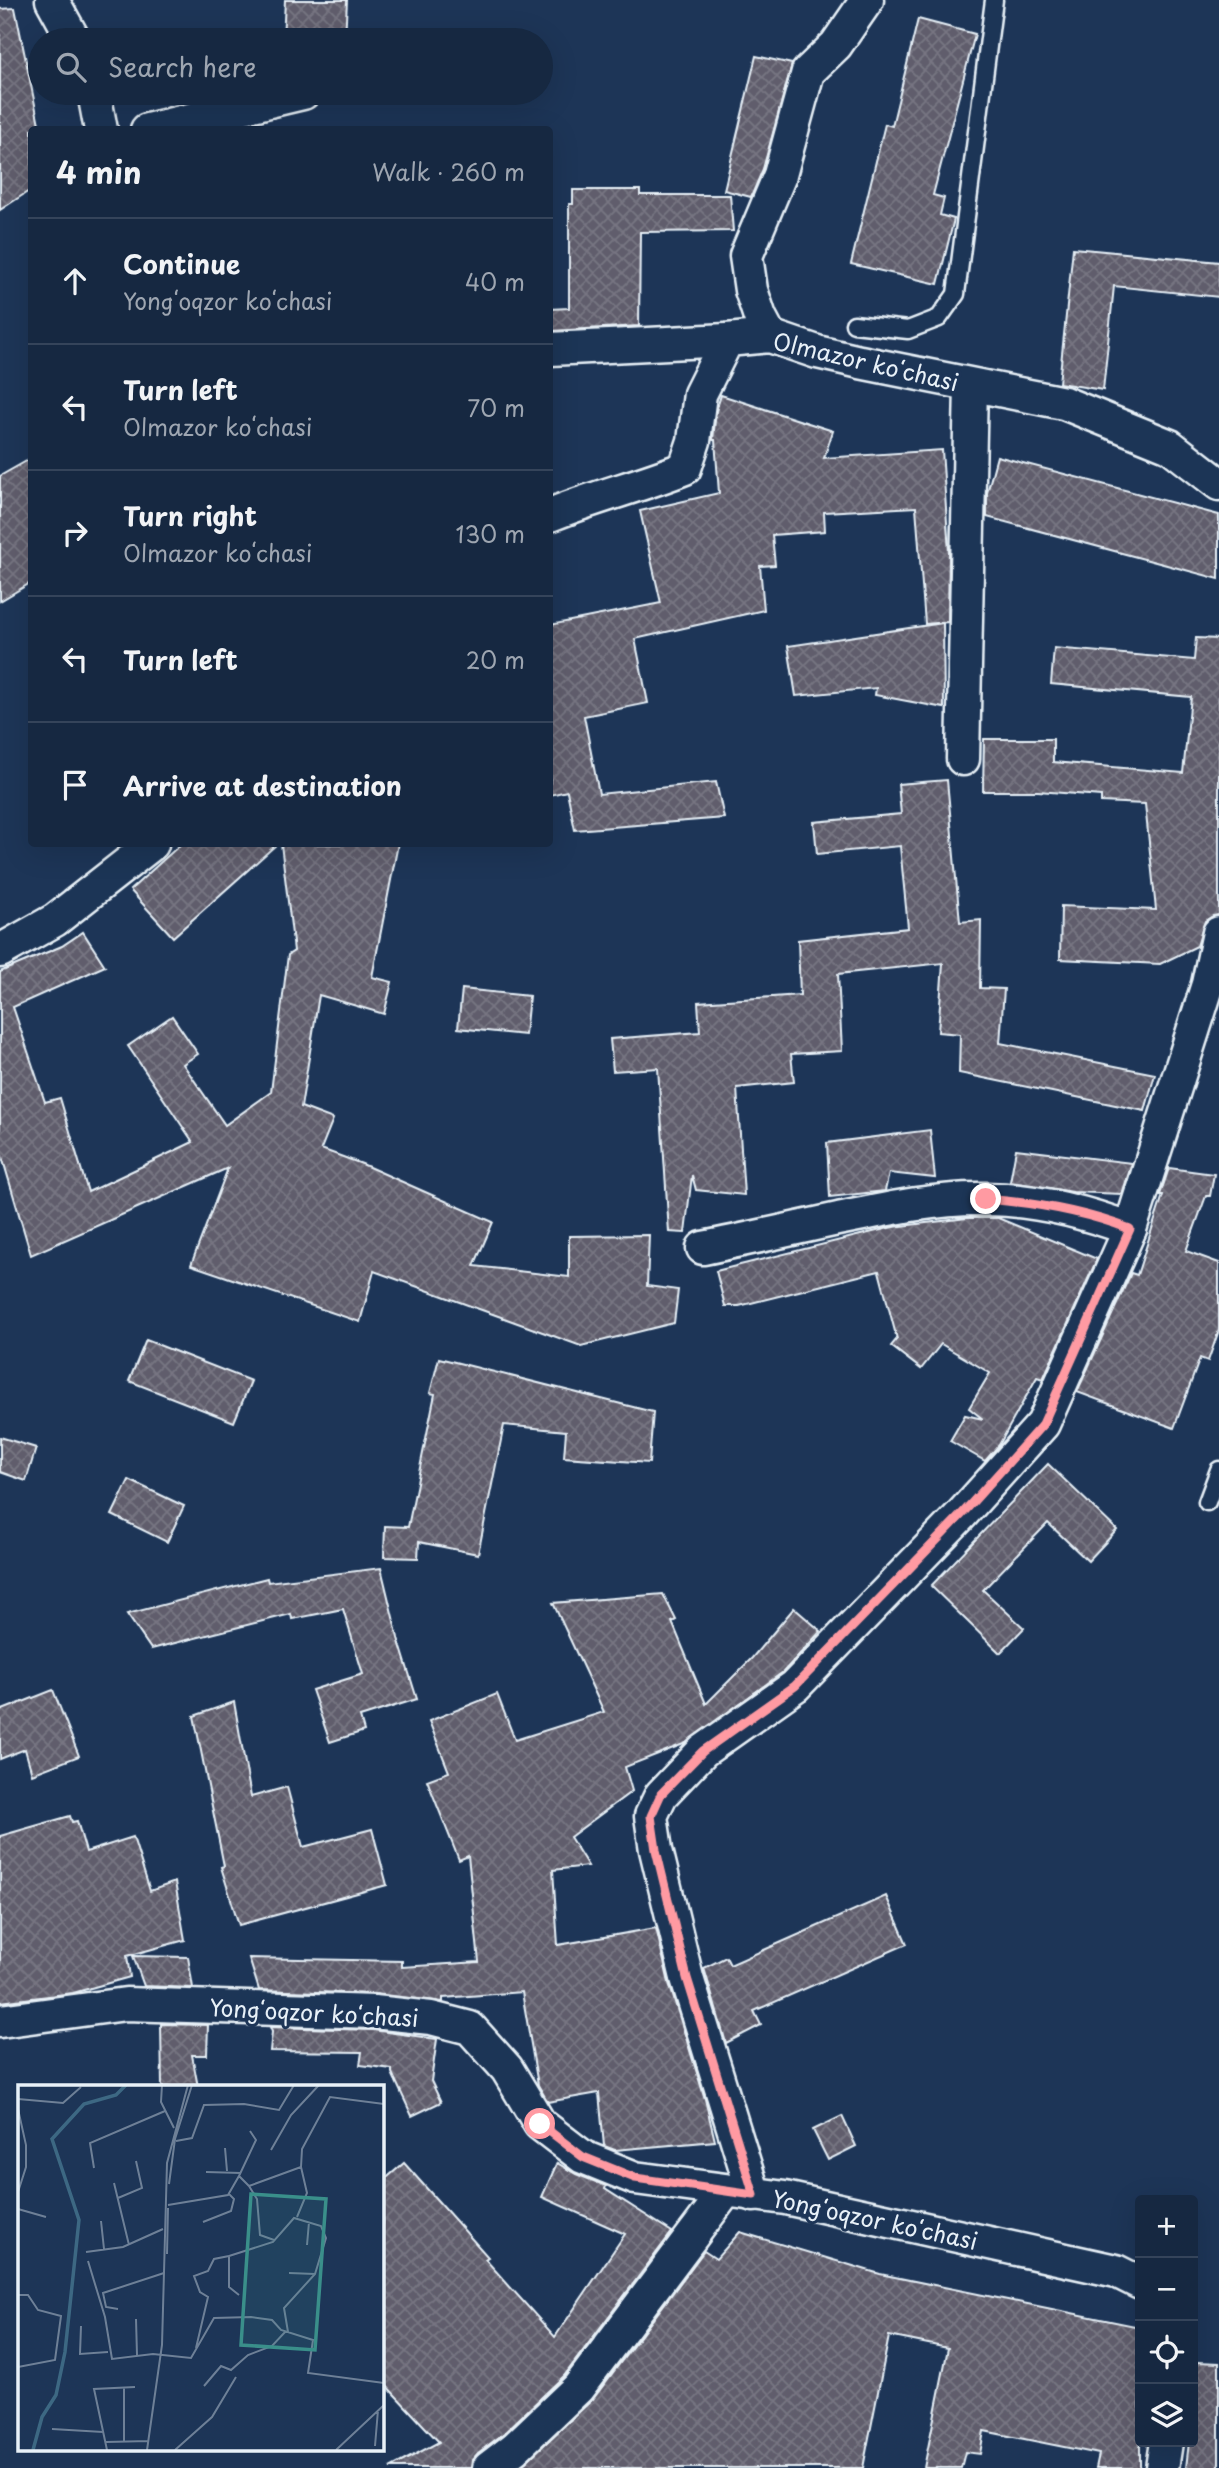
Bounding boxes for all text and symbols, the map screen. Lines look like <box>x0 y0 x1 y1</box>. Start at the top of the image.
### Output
search box <box>28 28 553 105</box>
text: Search here <box>108 47 257 86</box>
icon: search <box>52 48 90 86</box>
text: 4 min <box>56 149 142 194</box>
text: Walk · 260 m <box>372 154 525 189</box>
text: Continue <box>123 244 240 283</box>
icon: ahead <box>56 262 94 300</box>
text: 40 m <box>465 264 525 299</box>
text: Yongʻoqzor koʻchasi <box>123 283 332 318</box>
street label: Olmazor koʻchasi <box>770 323 962 399</box>
text: Turn left <box>123 370 238 409</box>
icon: left <box>56 388 94 426</box>
text: 70 m <box>467 390 525 425</box>
text: Olmazor koʻchasi <box>123 409 312 444</box>
text: Turn right <box>123 496 257 535</box>
icon: right <box>56 514 94 552</box>
text: 130 m <box>455 516 525 551</box>
text: Olmazor koʻchasi <box>123 535 312 570</box>
icon: left <box>56 640 94 678</box>
text: Turn left <box>123 640 238 679</box>
text: 20 m <box>466 642 525 677</box>
icon: arrive <box>56 766 94 804</box>
text: Arrive at destination <box>123 766 402 805</box>
route end <box>970 1183 1001 1214</box>
street label: Yongʻoqzor koʻchasi <box>208 1989 420 2035</box>
inset map <box>18 2085 383 2450</box>
route start <box>524 2108 555 2139</box>
street label: Yongʻoqzor koʻchasi <box>769 2180 981 2258</box>
map controls <box>1135 2195 1198 2447</box>
button: + <box>1135 2195 1198 2258</box>
button: − <box>1135 2258 1198 2321</box>
button: locate <box>1135 2321 1198 2384</box>
button: layers <box>1135 2384 1198 2447</box>

